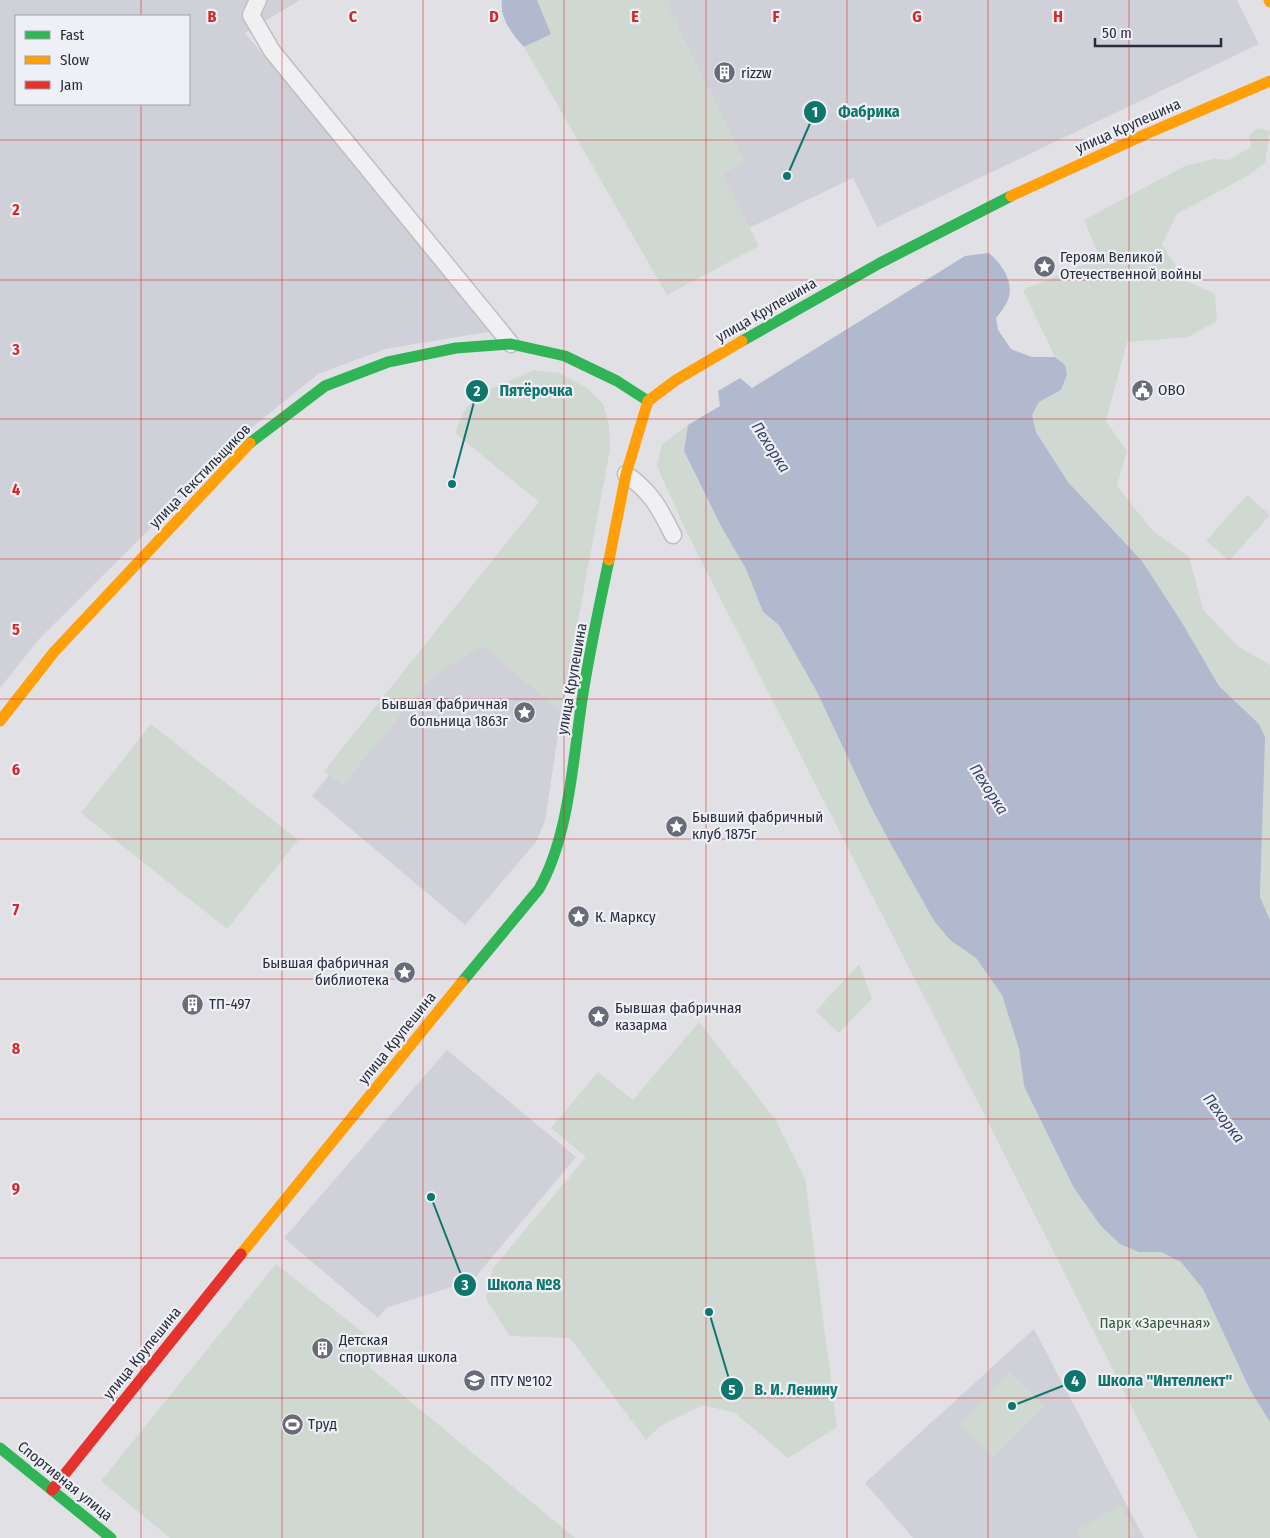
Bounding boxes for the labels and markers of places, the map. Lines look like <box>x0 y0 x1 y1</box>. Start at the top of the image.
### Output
building icon: rizzw <box>713 61 737 85</box>
place label: rizzw <box>741 64 772 82</box>
callout: Фабрика <box>803 96 909 127</box>
place label: Героям Великой Отечественной войны <box>1060 248 1202 283</box>
place icon: Героям Великой Отечественной войны <box>1032 254 1056 278</box>
callout: Пятёрочка <box>464 375 582 406</box>
public building icon: ОВО <box>1130 378 1154 402</box>
place label: ОВО <box>1158 381 1185 399</box>
place label: Бывшая фабричная больница 1863г <box>381 695 508 730</box>
place icon: Бывшая фабричная больница 1863г <box>512 701 536 725</box>
place label: Бывший фабричный клуб 1875г <box>692 808 823 843</box>
place icon: Бывший фабричный клуб 1875г <box>664 814 688 838</box>
place icon: К. Марксу <box>567 905 591 929</box>
place label: К. Марксу <box>595 908 656 926</box>
place label: Бывшая фабричная библиотека <box>262 954 389 989</box>
place icon: Бывшая фабричная библиотека <box>393 960 417 984</box>
building icon: ТП-497 <box>181 992 205 1016</box>
place label: ТП-497 <box>209 995 251 1013</box>
place label: Бывшая фабричная казарма <box>615 999 742 1034</box>
place icon: Бывшая фабричная казарма <box>587 1005 611 1029</box>
callout: Школа №8 <box>453 1269 571 1300</box>
place label: Детская спортивная школа <box>338 1331 457 1366</box>
building icon: Детская спортивная школа <box>311 1337 335 1361</box>
callout: Школа "Интеллект" <box>1062 1365 1242 1396</box>
school or university icon: ПТУ №102 <box>462 1369 486 1393</box>
place label: ПТУ №102 <box>490 1372 552 1390</box>
callout: В. И. Ленину <box>719 1374 847 1405</box>
sports icon: Труд <box>280 1412 304 1436</box>
place label: Труд <box>308 1415 337 1433</box>

